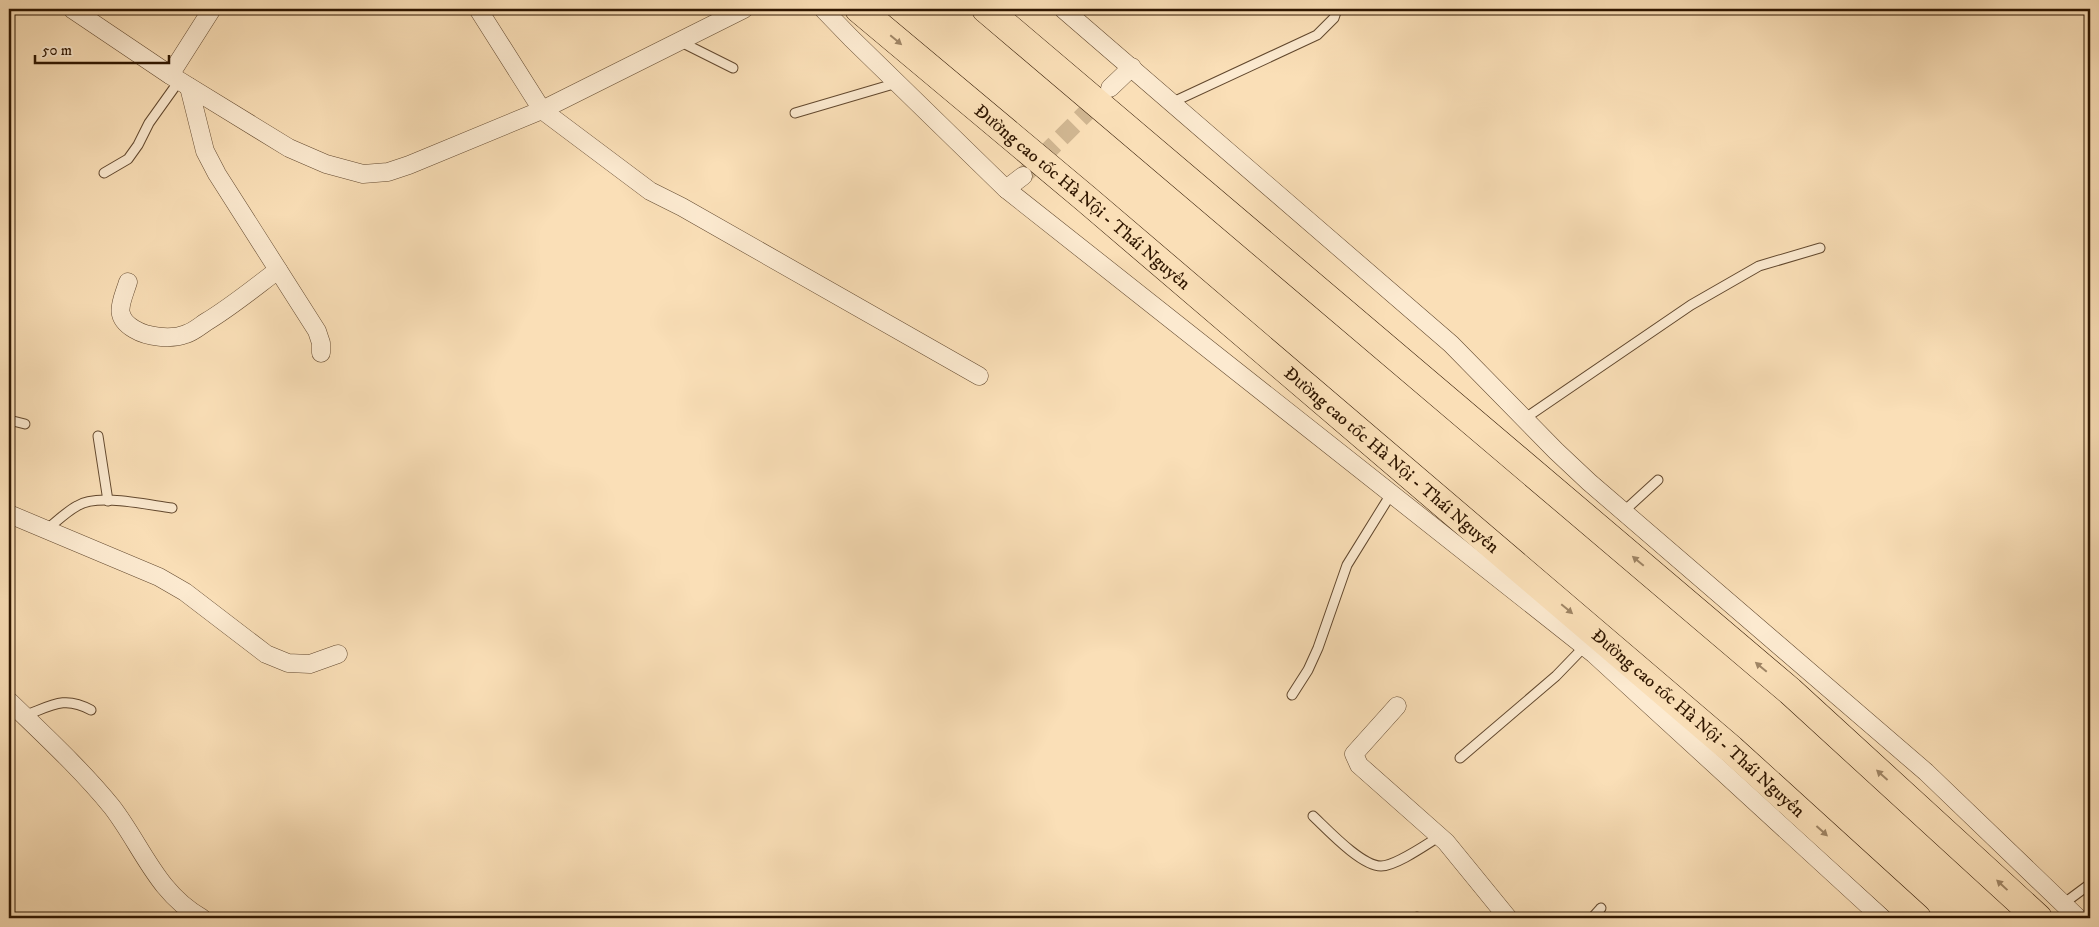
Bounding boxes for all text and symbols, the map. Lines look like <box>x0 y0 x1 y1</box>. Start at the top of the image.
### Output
scale bar <box>35 32 169 64</box>
one-way arrow <box>890 34 902 45</box>
text: 50 m <box>42 41 72 60</box>
street label: Đường cao tốc Hà Nội - Thái Nguyên <box>970 100 1195 295</box>
street label: Đường cao tốc Hà Nội - Thái Nguyên <box>1279 363 1504 559</box>
one-way arrow <box>1631 556 1644 567</box>
one-way arrow <box>1561 603 1573 615</box>
street label: Đường cao tốc Hà Nội - Thái Nguyên <box>1587 625 1809 823</box>
one-way arrow <box>1755 661 1768 672</box>
one-way arrow <box>1877 769 1889 781</box>
one-way arrow <box>1815 825 1827 837</box>
one-way arrow <box>1996 879 2008 891</box>

